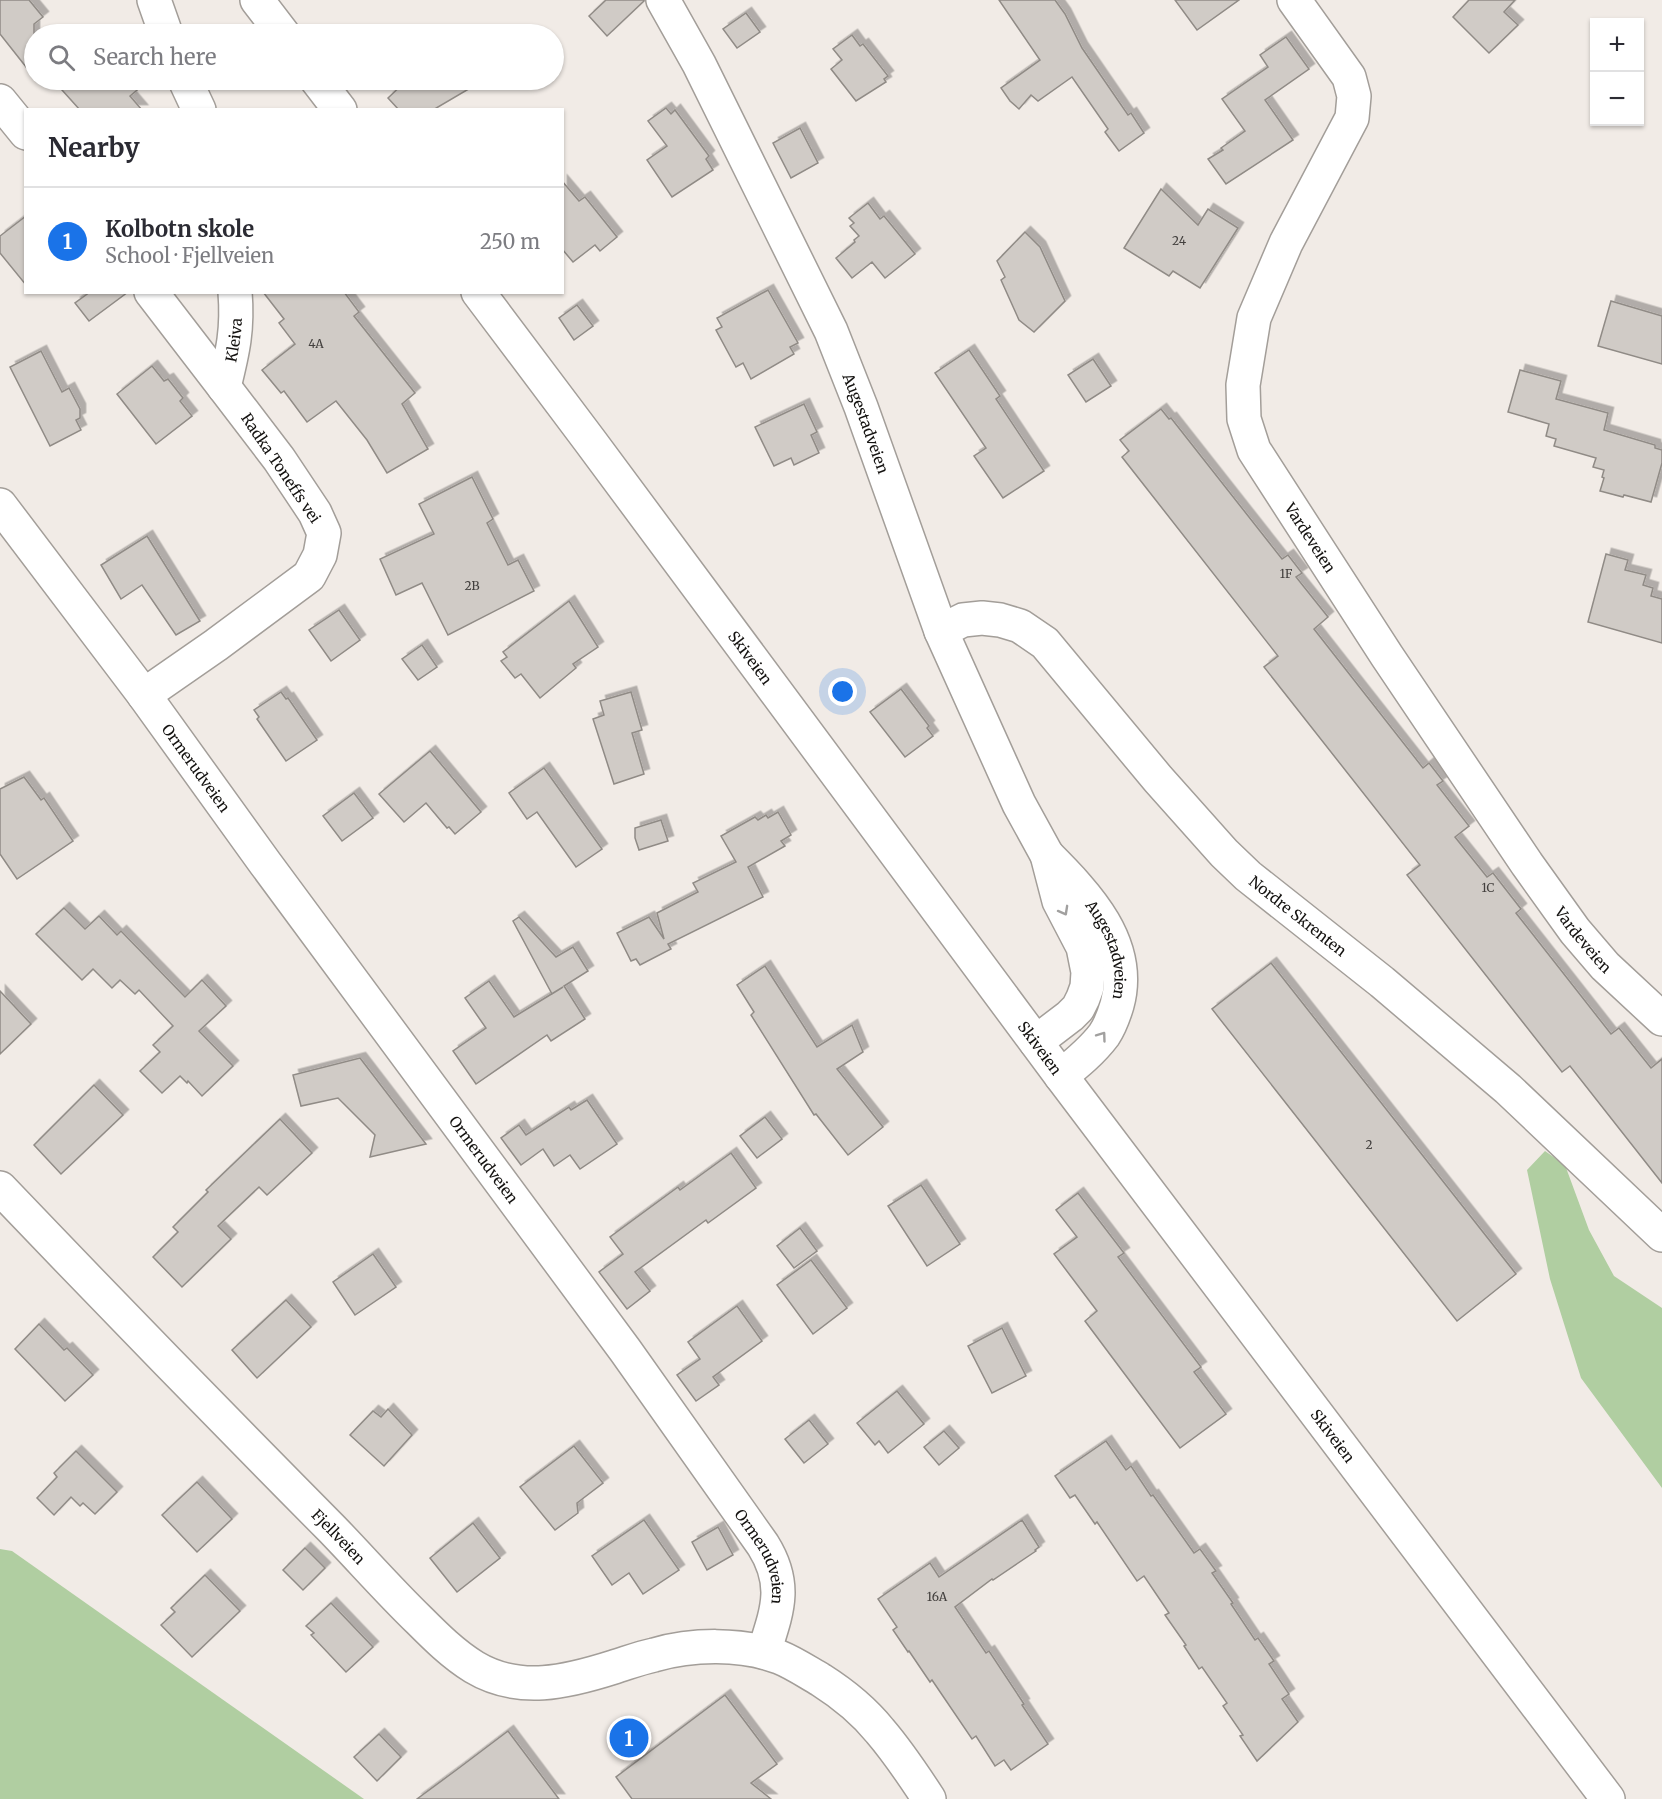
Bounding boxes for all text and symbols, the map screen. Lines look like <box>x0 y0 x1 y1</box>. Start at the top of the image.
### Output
map controls <box>1590 18 1644 126</box>
button: + <box>1590 18 1644 72</box>
search box <box>24 24 564 90</box>
icon: search <box>45 41 78 74</box>
text: Search here <box>93 43 216 71</box>
button: − <box>1590 72 1644 126</box>
text: Nearby <box>48 131 140 164</box>
text: Kolbotn skole <box>105 215 254 243</box>
text: 1 <box>63 229 72 254</box>
text: 250 m <box>480 229 540 254</box>
house number: 24 <box>1172 233 1187 248</box>
text: School · Fjellveien <box>105 243 274 268</box>
street label: Kleiva <box>221 318 245 364</box>
house number: 4A <box>308 336 324 351</box>
street label: Augestadveien <box>839 369 893 476</box>
street label: Radka Toneffs vei <box>237 409 325 527</box>
street label: Vardeveien <box>1280 498 1340 576</box>
house number: 1F <box>1280 566 1293 581</box>
house number: 2B <box>464 578 480 593</box>
street label: Skiveien <box>725 627 777 688</box>
your location <box>828 677 857 706</box>
street label: Ormerudveien <box>158 720 235 816</box>
street label: Nordre Skrenten <box>1246 871 1351 960</box>
house number: 1C <box>1482 880 1495 895</box>
street label: Augestadveien <box>1081 895 1130 1001</box>
street label: Vardeveien <box>1550 902 1616 977</box>
one-way arrow <box>1057 904 1068 915</box>
street label: Skiveien <box>1014 1017 1066 1078</box>
one-way arrow <box>1095 1031 1106 1042</box>
street label: Ormerudveien <box>445 1112 523 1207</box>
house number: 2 <box>1365 1137 1373 1152</box>
street label: Skiveien <box>1307 1405 1359 1466</box>
street label: Fjellveien <box>308 1505 370 1568</box>
street label: Ormerudveien <box>731 1505 788 1605</box>
house number: 16A <box>927 1589 948 1604</box>
pin: 1 <box>610 1716 648 1760</box>

